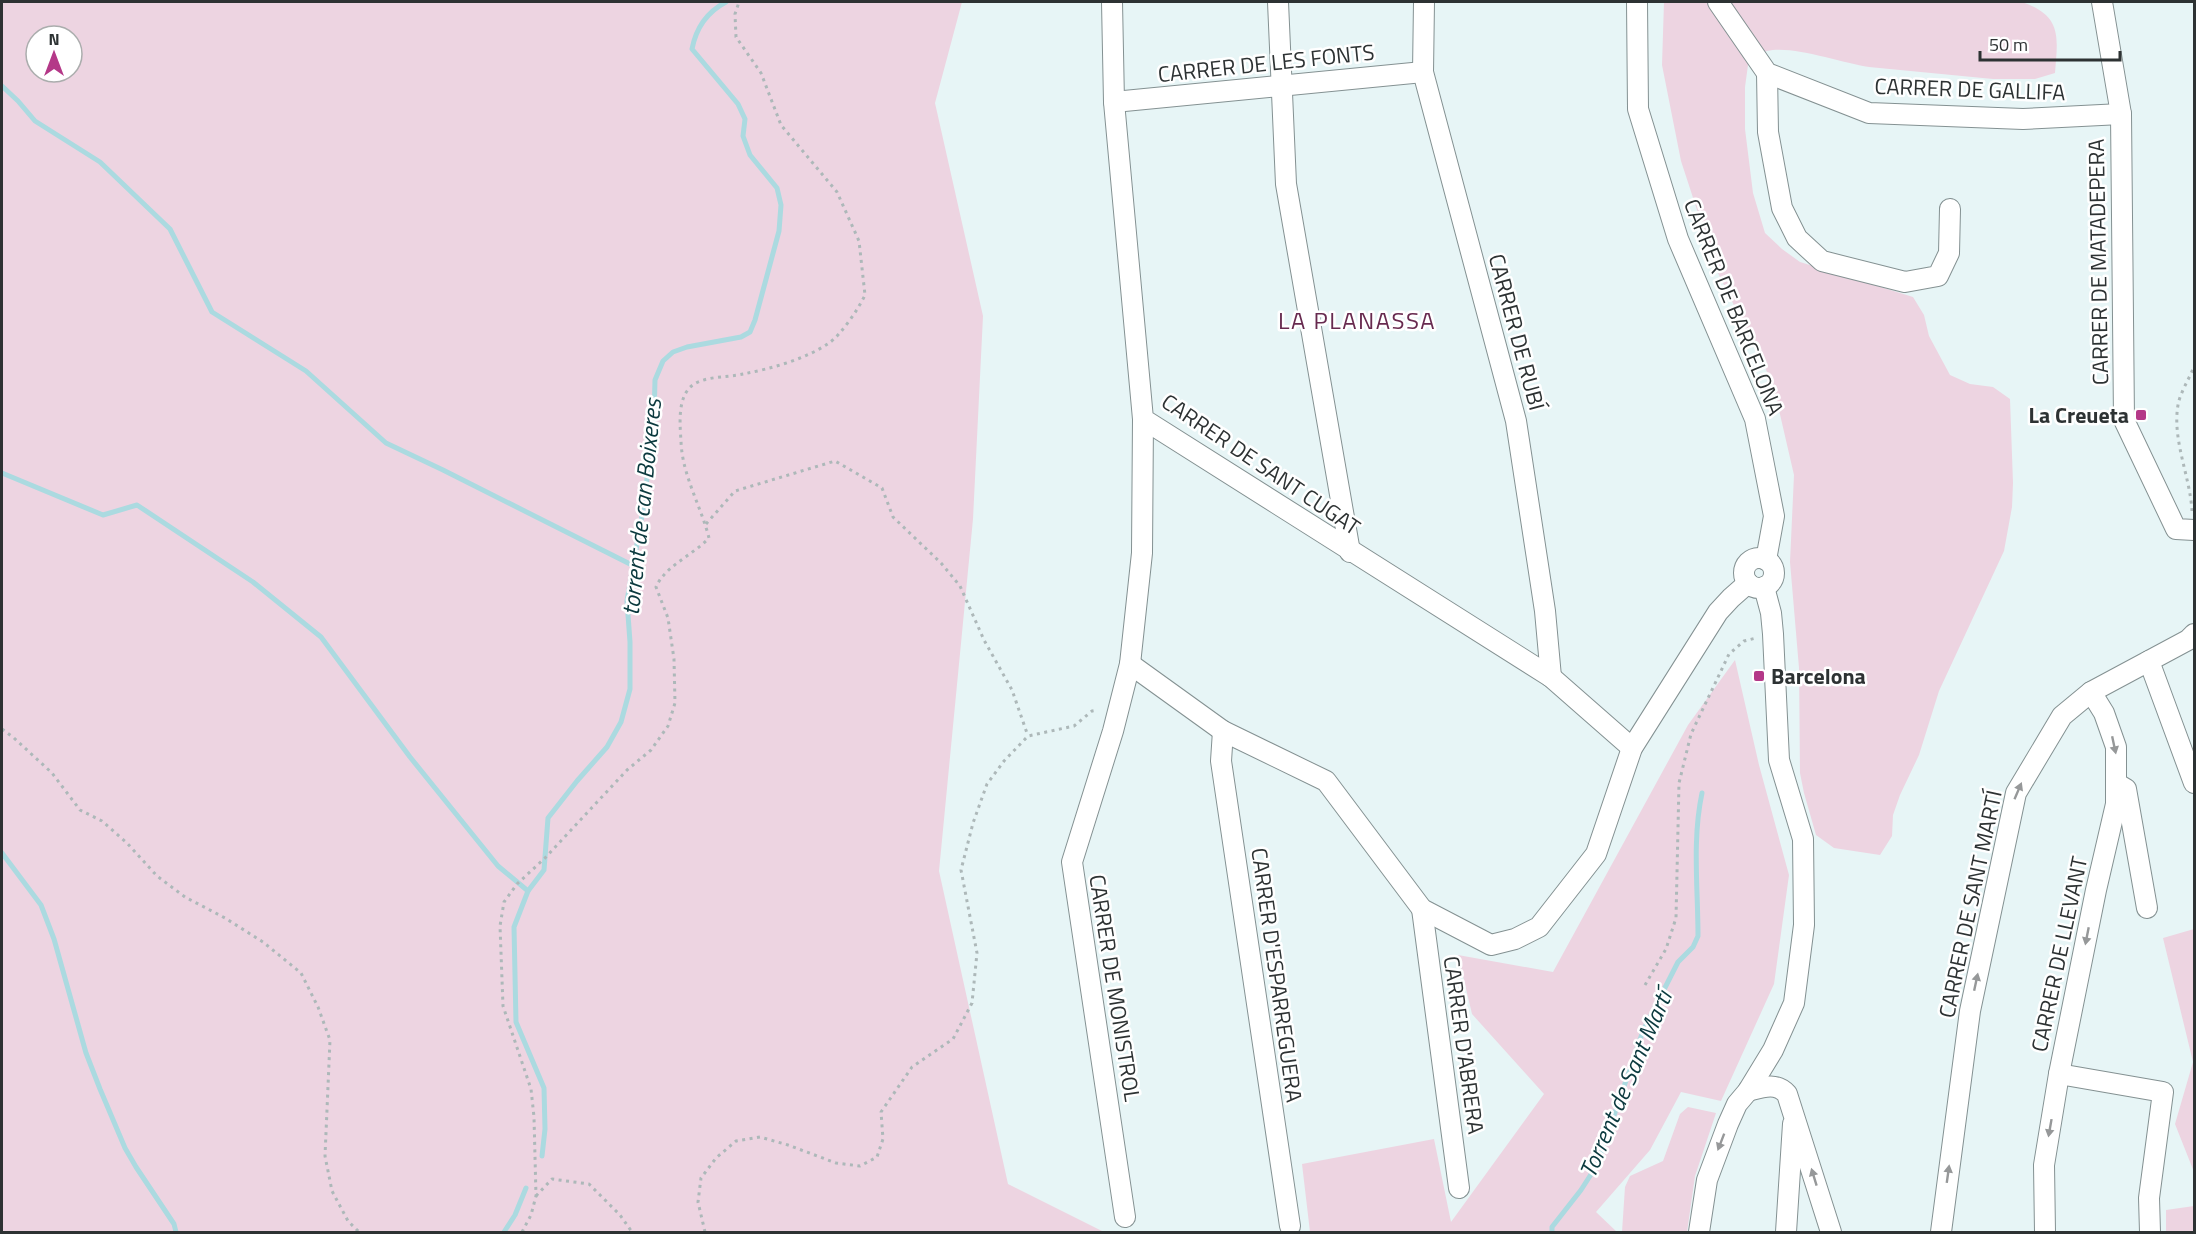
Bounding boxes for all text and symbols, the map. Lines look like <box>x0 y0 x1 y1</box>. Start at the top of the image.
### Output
north arrow <box>24 24 84 84</box>
scale bar <box>1980 24 2120 62</box>
text: N <box>48 27 60 51</box>
text: 50 m <box>1989 31 2028 58</box>
street label: CARRER DE LES FONTS <box>1156 35 1376 91</box>
street label: CARRER DE GALLIFA <box>1874 69 2066 109</box>
street label: CARRER DE MATADEPERA <box>2079 139 2117 385</box>
street label: CARRER DE BARCELONA <box>1675 194 1793 420</box>
street label: CARRER DE RUBÍ <box>1480 250 1554 415</box>
district label: LA PLANASSA <box>1278 302 1436 338</box>
street label: CARRER DE SANT CUGAT <box>1155 385 1368 544</box>
water label: torrent de can Boixeres <box>612 395 670 617</box>
place label: La Creueta <box>2029 398 2129 432</box>
marker: La Creueta <box>2134 408 2148 422</box>
place label: Barcelona <box>1771 659 1866 693</box>
marker: Barcelona <box>1752 669 1766 683</box>
one-way arrow <box>2110 736 2119 755</box>
one-way arrow <box>2013 782 2023 800</box>
street label: CARRER DE SANT MARTÍ <box>1929 786 2011 1021</box>
street label: CARRER D'ESPARREGUERA <box>1242 846 1312 1104</box>
street label: CARRER DE LLEVANT <box>2022 853 2096 1055</box>
street label: CARRER DE MONISTROL <box>1080 872 1150 1104</box>
one-way arrow <box>2082 927 2091 946</box>
street label: CARRER D'ABRERA <box>1435 954 1493 1136</box>
one-way arrow <box>1972 972 1981 991</box>
water label: Torrent de Sant Martí <box>1569 979 1683 1183</box>
one-way arrow <box>2045 1118 2054 1137</box>
one-way arrow <box>1716 1133 1725 1151</box>
one-way arrow <box>1943 1165 1952 1184</box>
one-way arrow <box>1808 1168 1818 1186</box>

